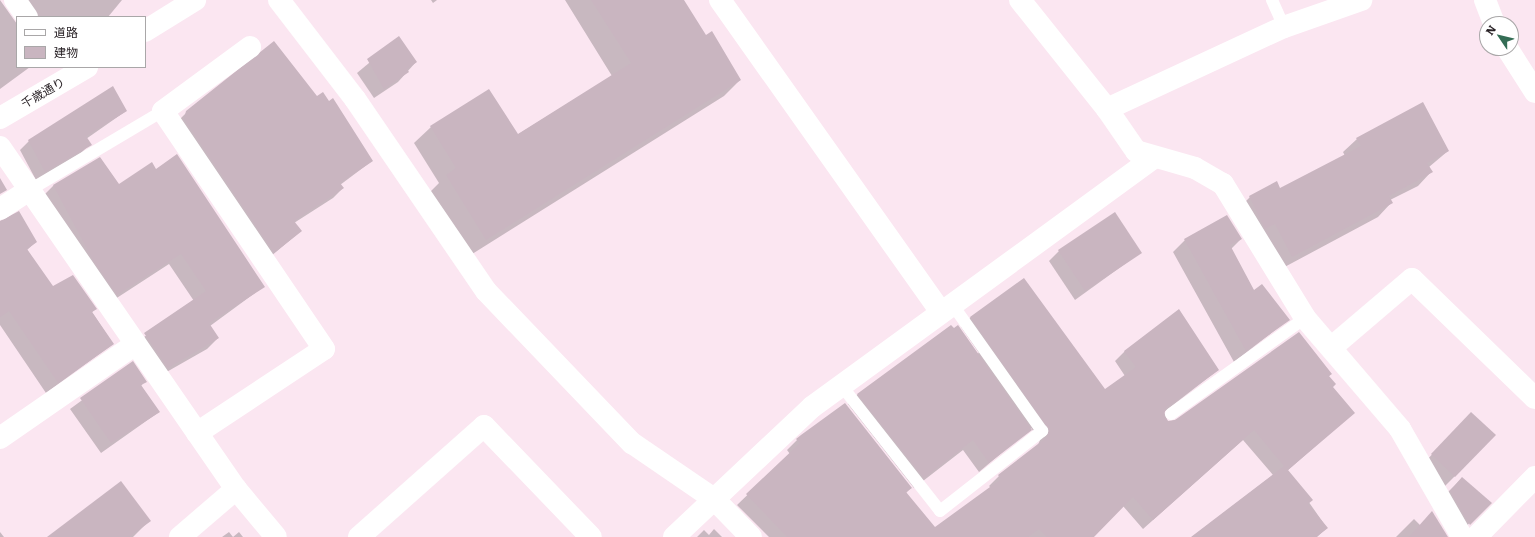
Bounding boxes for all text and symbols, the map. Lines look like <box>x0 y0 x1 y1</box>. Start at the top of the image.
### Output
legend <box>16 16 146 68</box>
north arrow <box>1479 16 1519 56</box>
text: N <box>1481 21 1499 38</box>
text: 道路 <box>54 23 78 41</box>
text: 建物 <box>54 43 78 61</box>
street label: 千歳通り <box>19 75 67 111</box>

